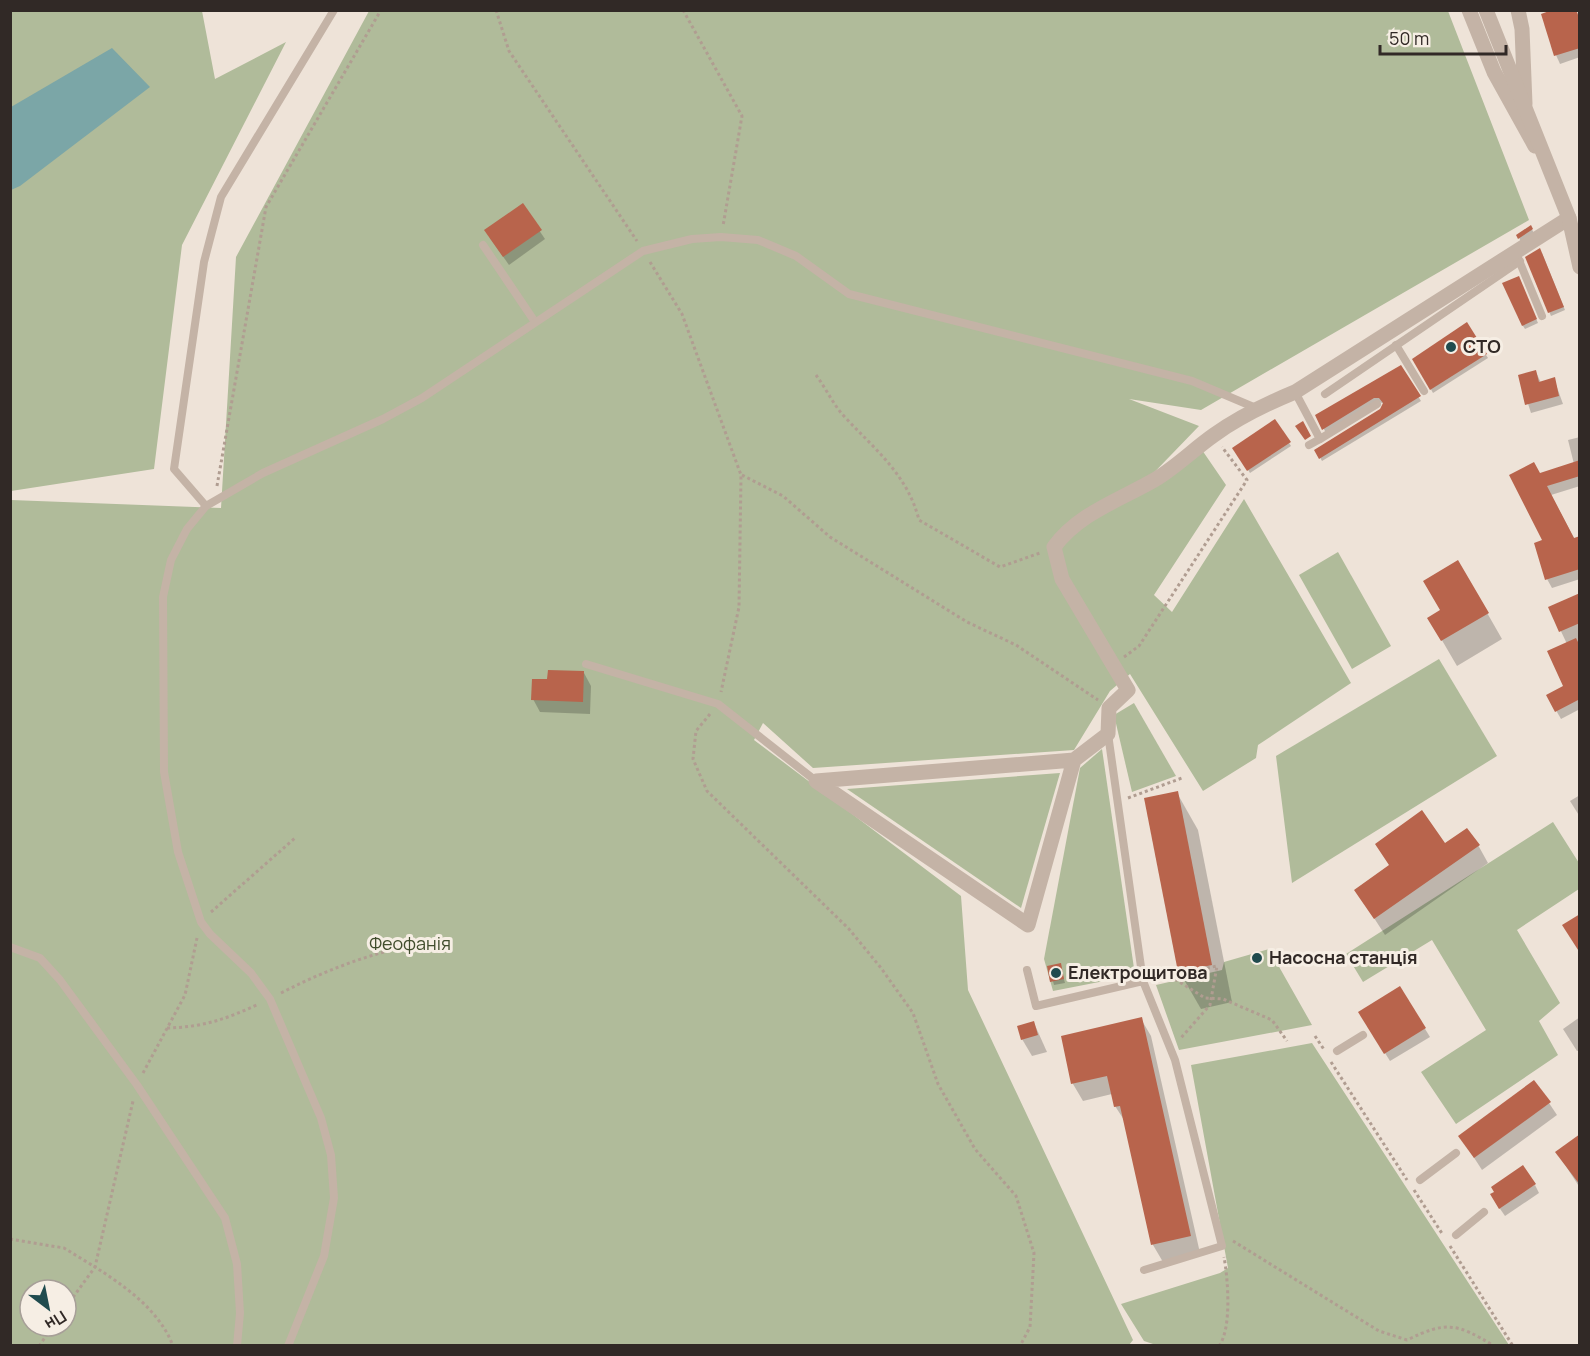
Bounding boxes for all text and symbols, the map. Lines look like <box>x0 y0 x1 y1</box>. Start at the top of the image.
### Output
scale bar <box>1380 18 1506 56</box>
text: 50 m <box>1389 26 1429 50</box>
place label: СТО <box>1463 334 1501 358</box>
marker: СТО <box>1444 340 1458 354</box>
park label: Феофанія <box>369 931 451 955</box>
place label: Насосна станція <box>1269 945 1418 969</box>
marker: Насосна станція <box>1250 951 1264 965</box>
place label: Електрощитова <box>1068 960 1208 984</box>
marker: Електрощитова <box>1049 966 1063 980</box>
north arrow <box>18 1278 78 1338</box>
text: Пн <box>41 1306 71 1336</box>

